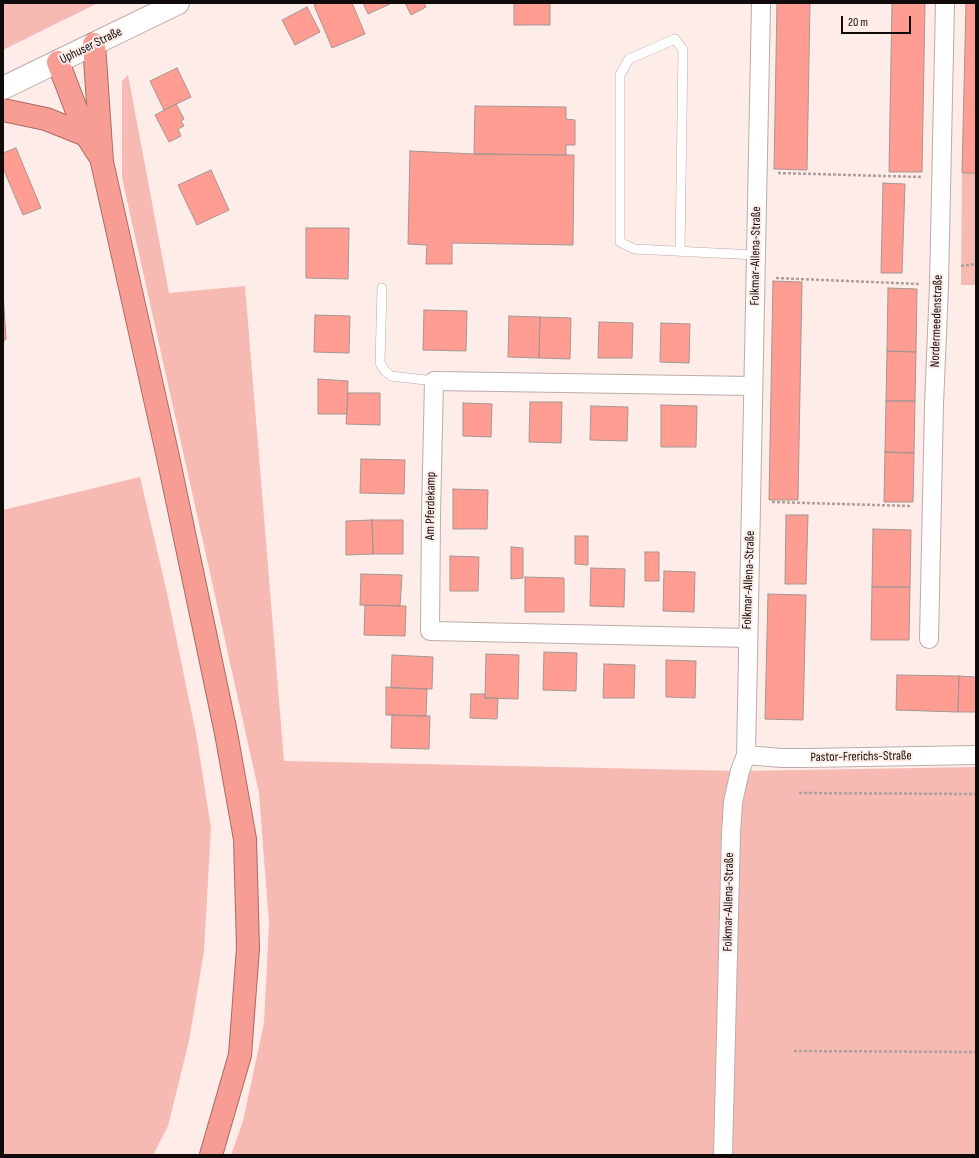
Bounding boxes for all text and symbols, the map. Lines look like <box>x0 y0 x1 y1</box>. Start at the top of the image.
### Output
scale bar <box>843 8 913 34</box>
text: 20 m <box>848 15 868 30</box>
street label: Uphuser Straße <box>57 24 125 68</box>
street label: Folkmar-Allena-Straße <box>747 206 765 306</box>
street label: Nordermeedenstraße <box>928 274 946 368</box>
street label: Am Pferdekamp <box>423 472 439 540</box>
street label: Folkmar-Allena-Straße <box>739 530 759 630</box>
street label: Pastor-Frerichs-Straße <box>810 748 912 766</box>
street label: Folkmar-Allena-Straße <box>720 852 738 952</box>

